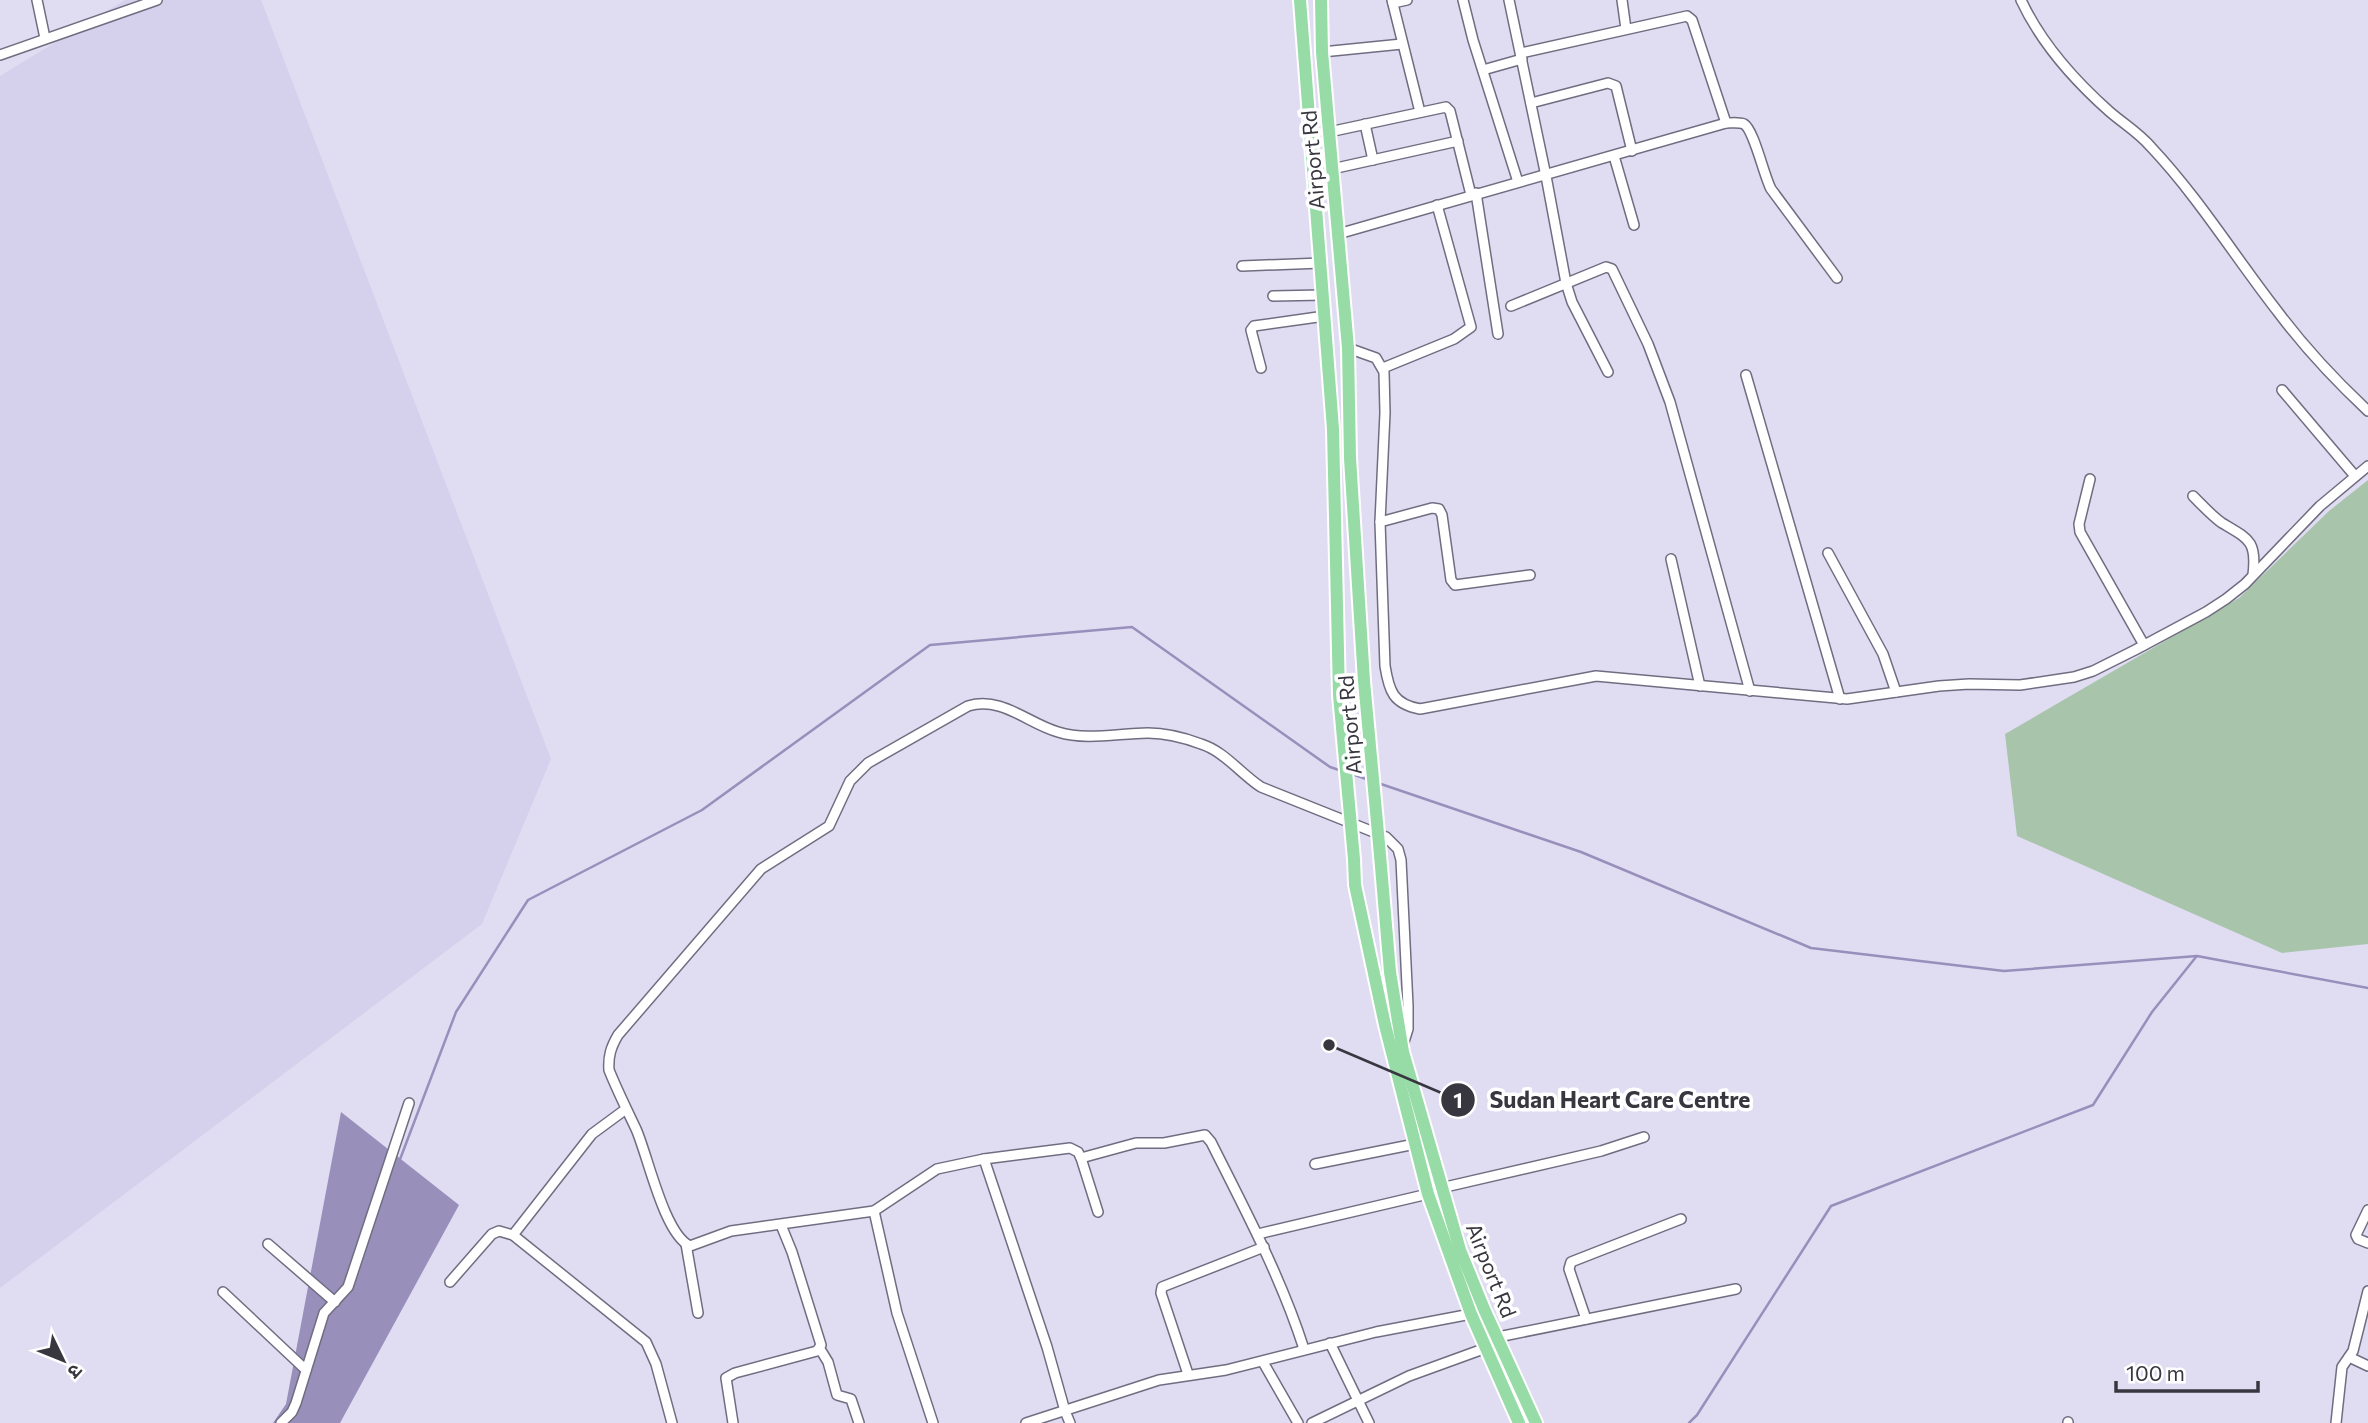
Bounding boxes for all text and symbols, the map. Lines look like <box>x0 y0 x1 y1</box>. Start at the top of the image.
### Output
street label: Airport Rd <box>1295 109 1329 211</box>
street label: Airport Rd <box>1332 674 1366 776</box>
callout: Sudan Heart Care Centre <box>1440 1078 1764 1122</box>
text: Sudan Heart Care Centre <box>1490 1085 1750 1113</box>
text: 1 <box>1453 1087 1463 1112</box>
street label: Airport Rd <box>1462 1219 1522 1321</box>
north arrow <box>28 1325 98 1395</box>
scale bar <box>2116 1350 2258 1394</box>
text: उ <box>63 1360 88 1384</box>
text: 100 m <box>2126 1360 2185 1385</box>

